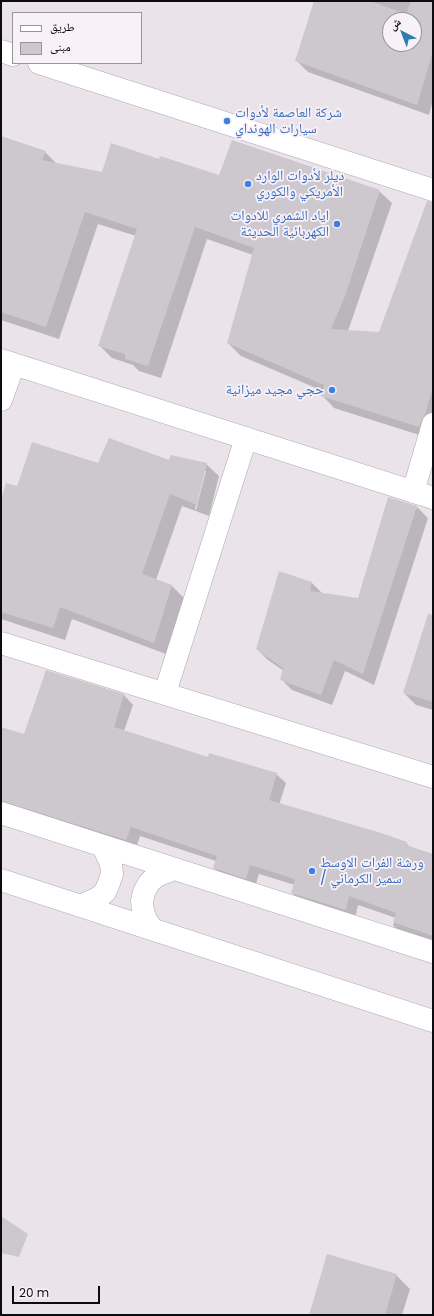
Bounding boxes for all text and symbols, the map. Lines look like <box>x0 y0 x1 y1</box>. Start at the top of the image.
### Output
legend <box>12 12 142 64</box>
north arrow <box>382 12 422 52</box>
text: ش <box>385 14 404 34</box>
text: طريق <box>50 18 75 35</box>
text: مبنى <box>50 38 71 55</box>
place label: شركة العاصمة لأدوات سيارات الهونداي <box>235 105 342 138</box>
marker: شركة العاصمة لأدوات سيارات الهونداي <box>222 116 232 126</box>
place label: ديلر لأدوات الوارد الأمريكي والكوري <box>256 168 344 200</box>
marker: ديلر لأدوات الوارد الأمريكي والكوري <box>243 179 253 189</box>
place label: اياد الشمري للادوات الكهربائية الحديثة <box>230 208 329 240</box>
marker: اياد الشمري للادوات الكهربائية الحديثة <box>332 219 342 229</box>
place label: حجي مجيد ميزانية <box>226 382 324 398</box>
marker: حجي مجيد ميزانية <box>327 385 337 395</box>
place label: ورشة الفرات الاوسط / سمير الكرماني <box>320 855 424 888</box>
marker: ورشة الفرات الاوسط / سمير الكرماني <box>307 866 317 876</box>
scale bar <box>14 1278 102 1304</box>
text: 20 m <box>19 1284 49 1301</box>

